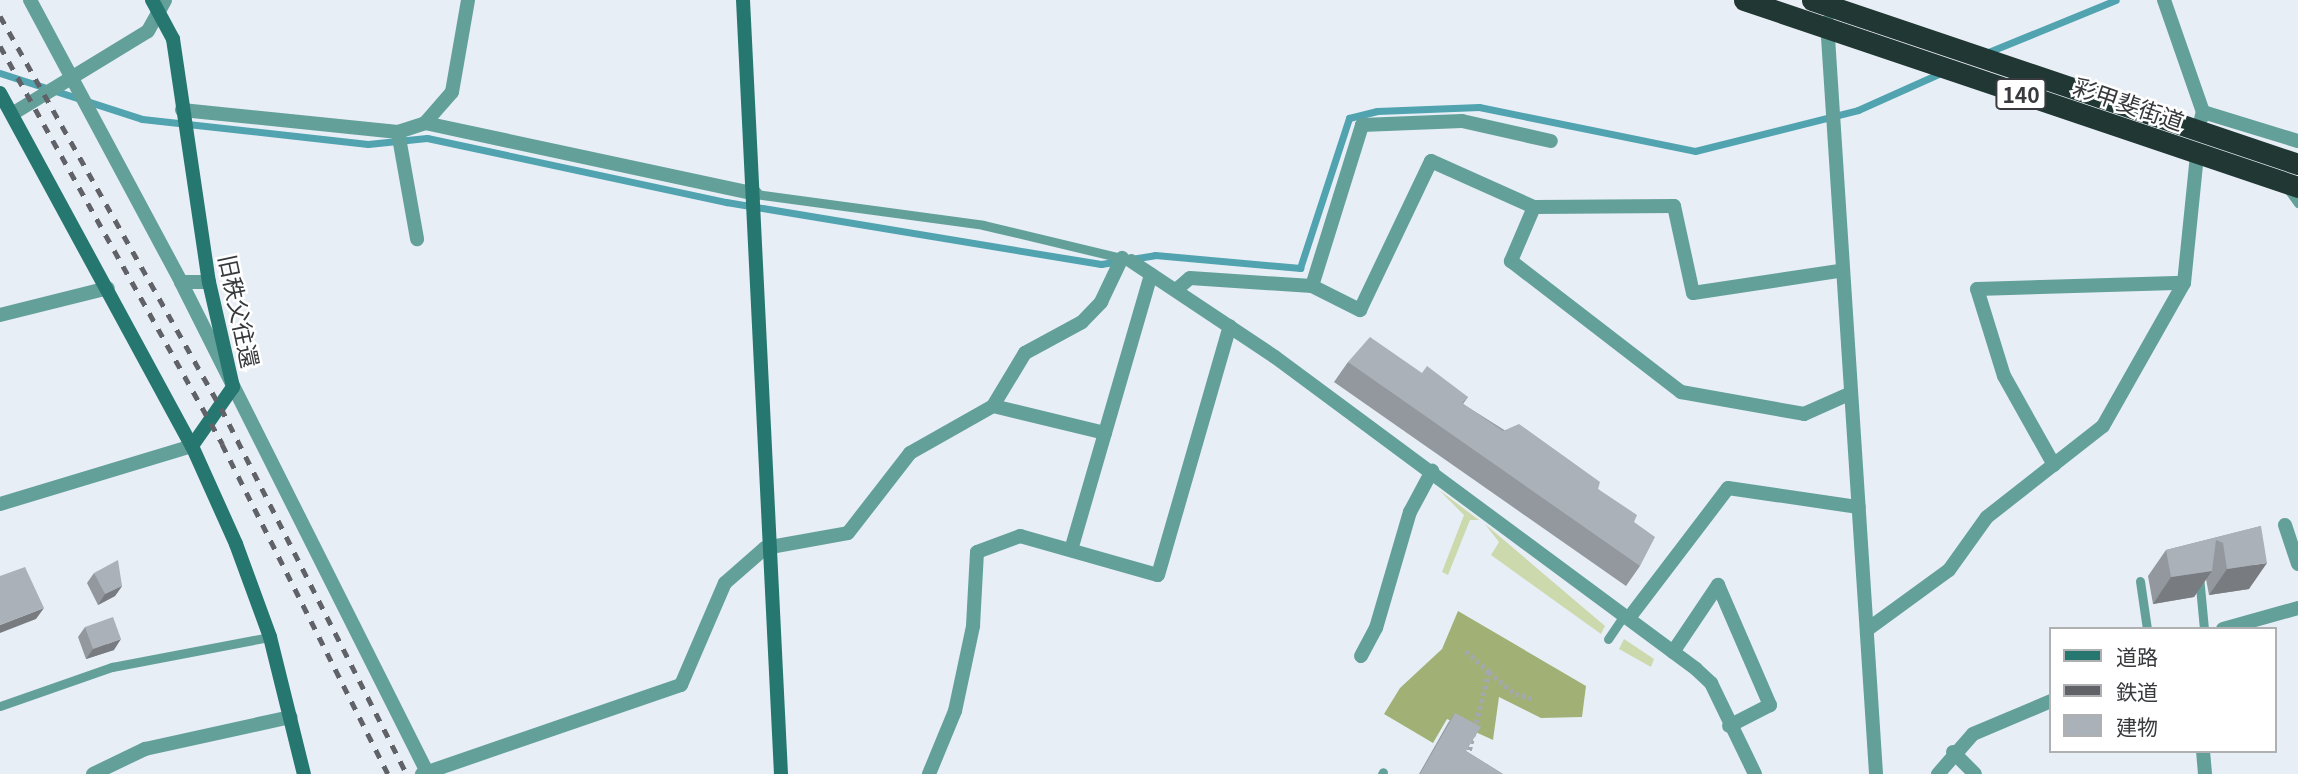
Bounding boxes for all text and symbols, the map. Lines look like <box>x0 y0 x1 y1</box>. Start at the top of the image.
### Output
street label: 彩甲斐街道 <box>2070 71 2188 135</box>
road number: 140 <box>1995 76 2047 112</box>
street label: 旧秩父往還 <box>215 252 265 370</box>
legend <box>2050 627 2277 753</box>
text: 道路 <box>2116 641 2158 671</box>
text: 鉄道 <box>2116 676 2158 706</box>
text: 建物 <box>2116 711 2158 741</box>

